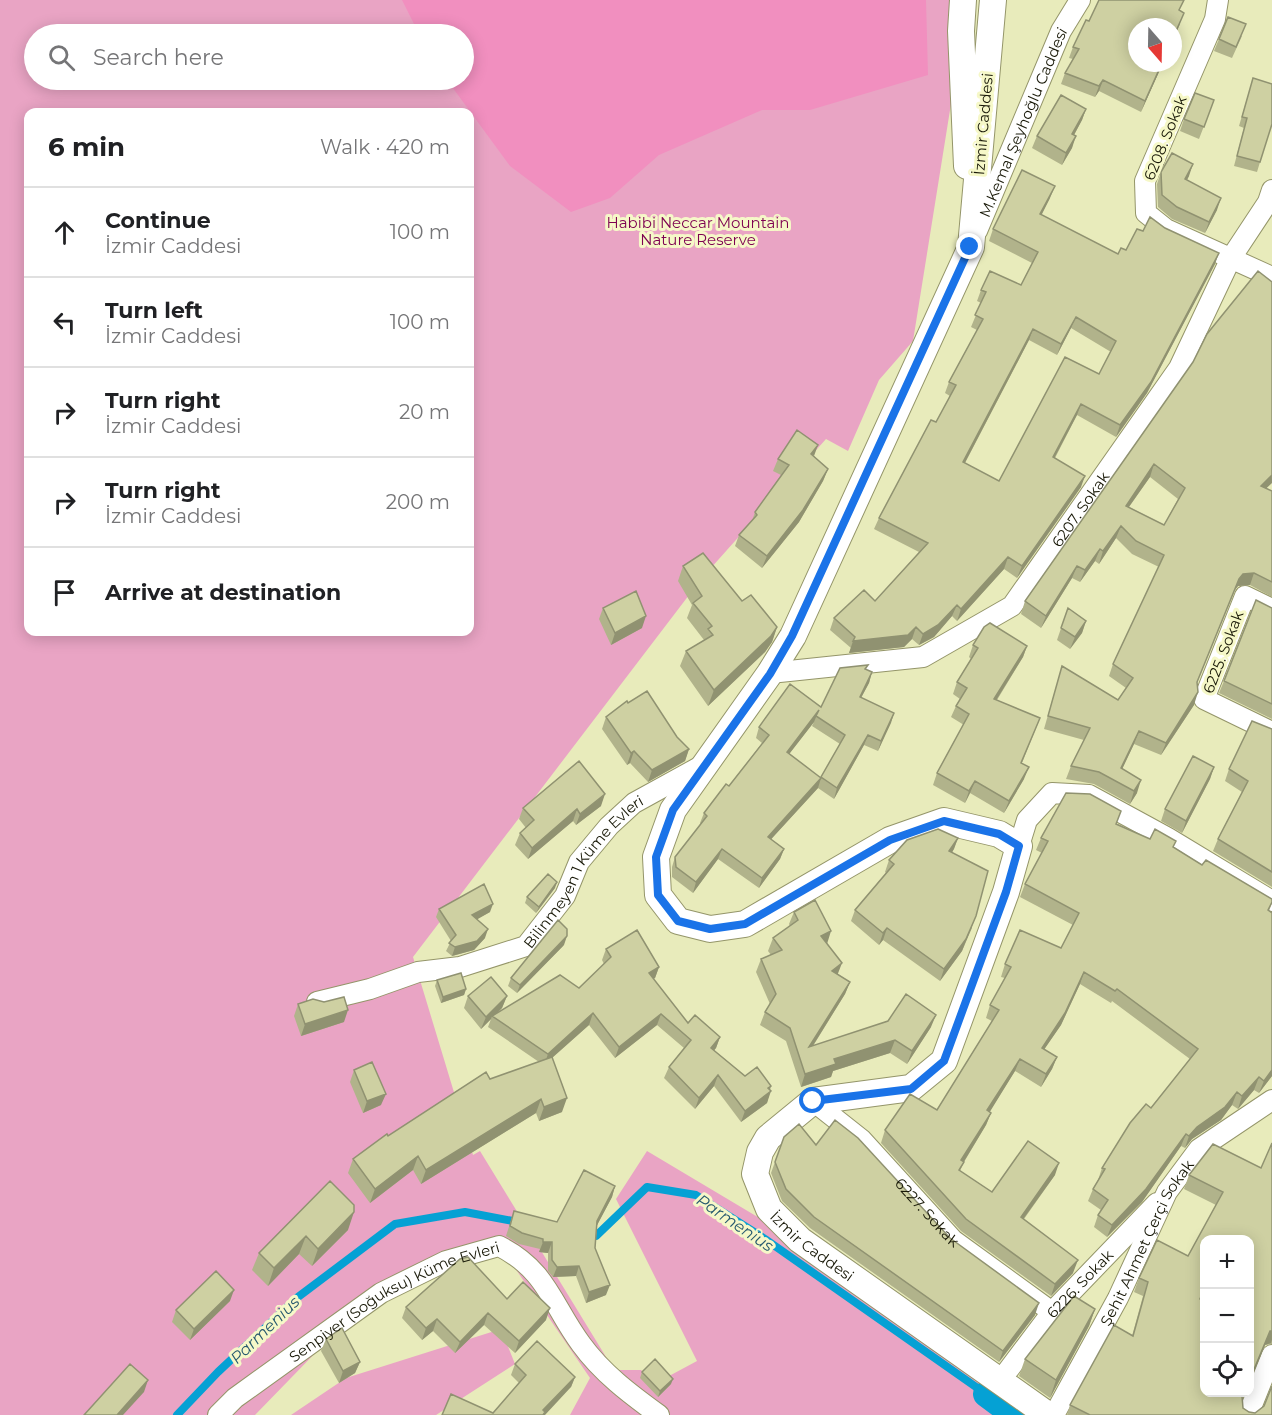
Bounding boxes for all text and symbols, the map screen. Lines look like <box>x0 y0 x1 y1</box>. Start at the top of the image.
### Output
north arrow <box>1128 18 1182 72</box>
street label: M.Kemal Şeyhoğlu Caddesi <box>974 23 1071 220</box>
search box <box>24 24 474 90</box>
icon: search <box>45 41 78 74</box>
text: Search here <box>93 44 224 71</box>
street label: İzmir Caddesi <box>969 72 997 176</box>
street label: 6208. Sokak <box>1139 93 1191 183</box>
text: 6 min <box>48 131 125 163</box>
text: Walk · 420 m <box>320 135 450 159</box>
text: Continue <box>105 207 211 234</box>
park label: Habibi Neccar Mountain Nature Reserve <box>607 213 789 249</box>
icon: ahead <box>48 216 81 249</box>
text: 100 m <box>390 220 450 244</box>
route end <box>956 233 982 259</box>
text: İzmir Caddesi <box>105 234 241 258</box>
text: Turn left <box>105 297 203 324</box>
icon: left <box>48 306 81 339</box>
text: 100 m <box>390 310 450 334</box>
text: İzmir Caddesi <box>105 324 241 348</box>
text: Turn right <box>105 387 220 414</box>
icon: right <box>48 396 81 429</box>
text: 20 m <box>399 400 450 424</box>
text: İzmir Caddesi <box>105 414 241 438</box>
street label: 6207. Sokak <box>1047 467 1113 550</box>
text: Turn right <box>105 477 220 504</box>
icon: right <box>48 486 81 519</box>
text: 200 m <box>386 490 450 514</box>
text: İzmir Caddesi <box>105 504 241 528</box>
icon: arrive <box>48 576 81 609</box>
text: Arrive at destination <box>105 579 341 606</box>
street label: 6225. Sokak <box>1199 608 1247 696</box>
street label: Bilinmeyen 1 Küme Evleri <box>519 791 646 952</box>
route start <box>799 1087 825 1113</box>
street label: Şehit Ahmet Çerçi Sokak <box>1095 1155 1198 1329</box>
street label: 6227. Sokak <box>891 1174 963 1251</box>
water label: Parmenius <box>693 1190 777 1256</box>
street label: İzmir Caddesi <box>766 1206 858 1285</box>
map controls <box>1200 1235 1254 1397</box>
button: + <box>1200 1235 1254 1289</box>
street label: Senpiyer (Soğuksu) Küme Evleri <box>285 1237 502 1366</box>
street label: 6226. Sokak <box>1042 1245 1117 1322</box>
button: − <box>1200 1289 1254 1343</box>
water label: Parmenius <box>226 1292 304 1368</box>
button: locate <box>1200 1343 1254 1397</box>

